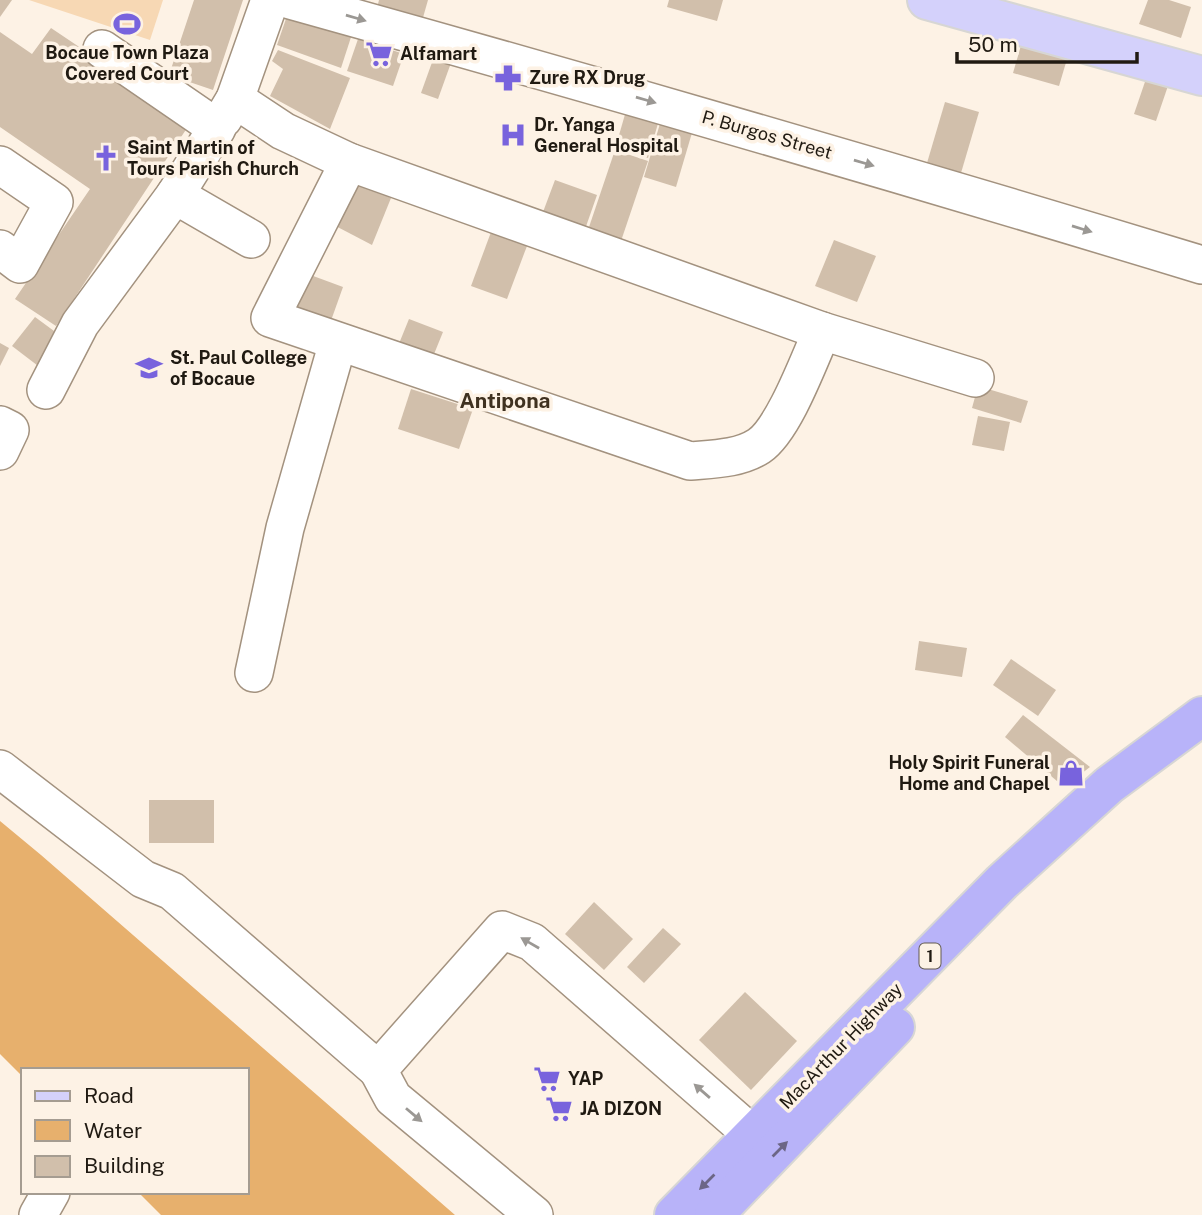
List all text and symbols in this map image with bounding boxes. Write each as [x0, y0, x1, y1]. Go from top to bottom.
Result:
sports icon: Bocaue Town Plaza Covered Court [112, 9, 142, 39]
one-way arrow [346, 14, 367, 24]
scale bar [957, 21, 1137, 65]
text: 50 m [968, 32, 1018, 57]
supermarket icon: Alfamart [364, 39, 394, 69]
place label: Bocaue Town Plaza Covered Court [45, 42, 209, 84]
place label: Alfamart [400, 43, 477, 64]
pharmacy icon: Zure RX Drug [493, 63, 523, 93]
place label: Zure RX Drug [529, 67, 645, 88]
one-way arrow [636, 95, 657, 105]
street label: P. Burgos Street [700, 106, 835, 163]
place label: Dr. Yanga General Hospital [534, 114, 679, 156]
hospital icon: Dr. Yanga General Hospital [498, 120, 528, 150]
place label: Saint Martin of Tours Parish Church [127, 137, 299, 179]
church icon: Saint Martin of Tours Parish Church [91, 143, 121, 173]
one-way arrow [854, 159, 875, 169]
one-way arrow [1072, 224, 1093, 234]
place label: St. Paul College of Bocaue [170, 347, 307, 389]
school or university icon: St. Paul College of Bocaue [134, 353, 164, 383]
district label: Antipona [460, 388, 550, 413]
place label: Holy Spirit Funeral Home and Chapel [888, 752, 1050, 794]
shop icon: Holy Spirit Funeral Home and Chapel [1056, 758, 1086, 788]
one-way arrow [520, 937, 539, 949]
road number: 1 [920, 944, 940, 968]
street label: MacArthur Highway [775, 978, 906, 1113]
supermarket icon: YAP [532, 1064, 562, 1094]
legend [21, 1068, 248, 1194]
place label: YAP [568, 1068, 604, 1089]
text: Road [84, 1083, 134, 1108]
one-way arrow [694, 1084, 711, 1099]
supermarket icon: JA DIZON [544, 1094, 574, 1124]
place label: JA DIZON [580, 1098, 662, 1119]
one-way arrow [405, 1107, 422, 1122]
text: Water [84, 1118, 142, 1143]
one-way arrow [771, 1141, 787, 1158]
text: Building [84, 1153, 165, 1178]
one-way arrow [699, 1173, 716, 1190]

